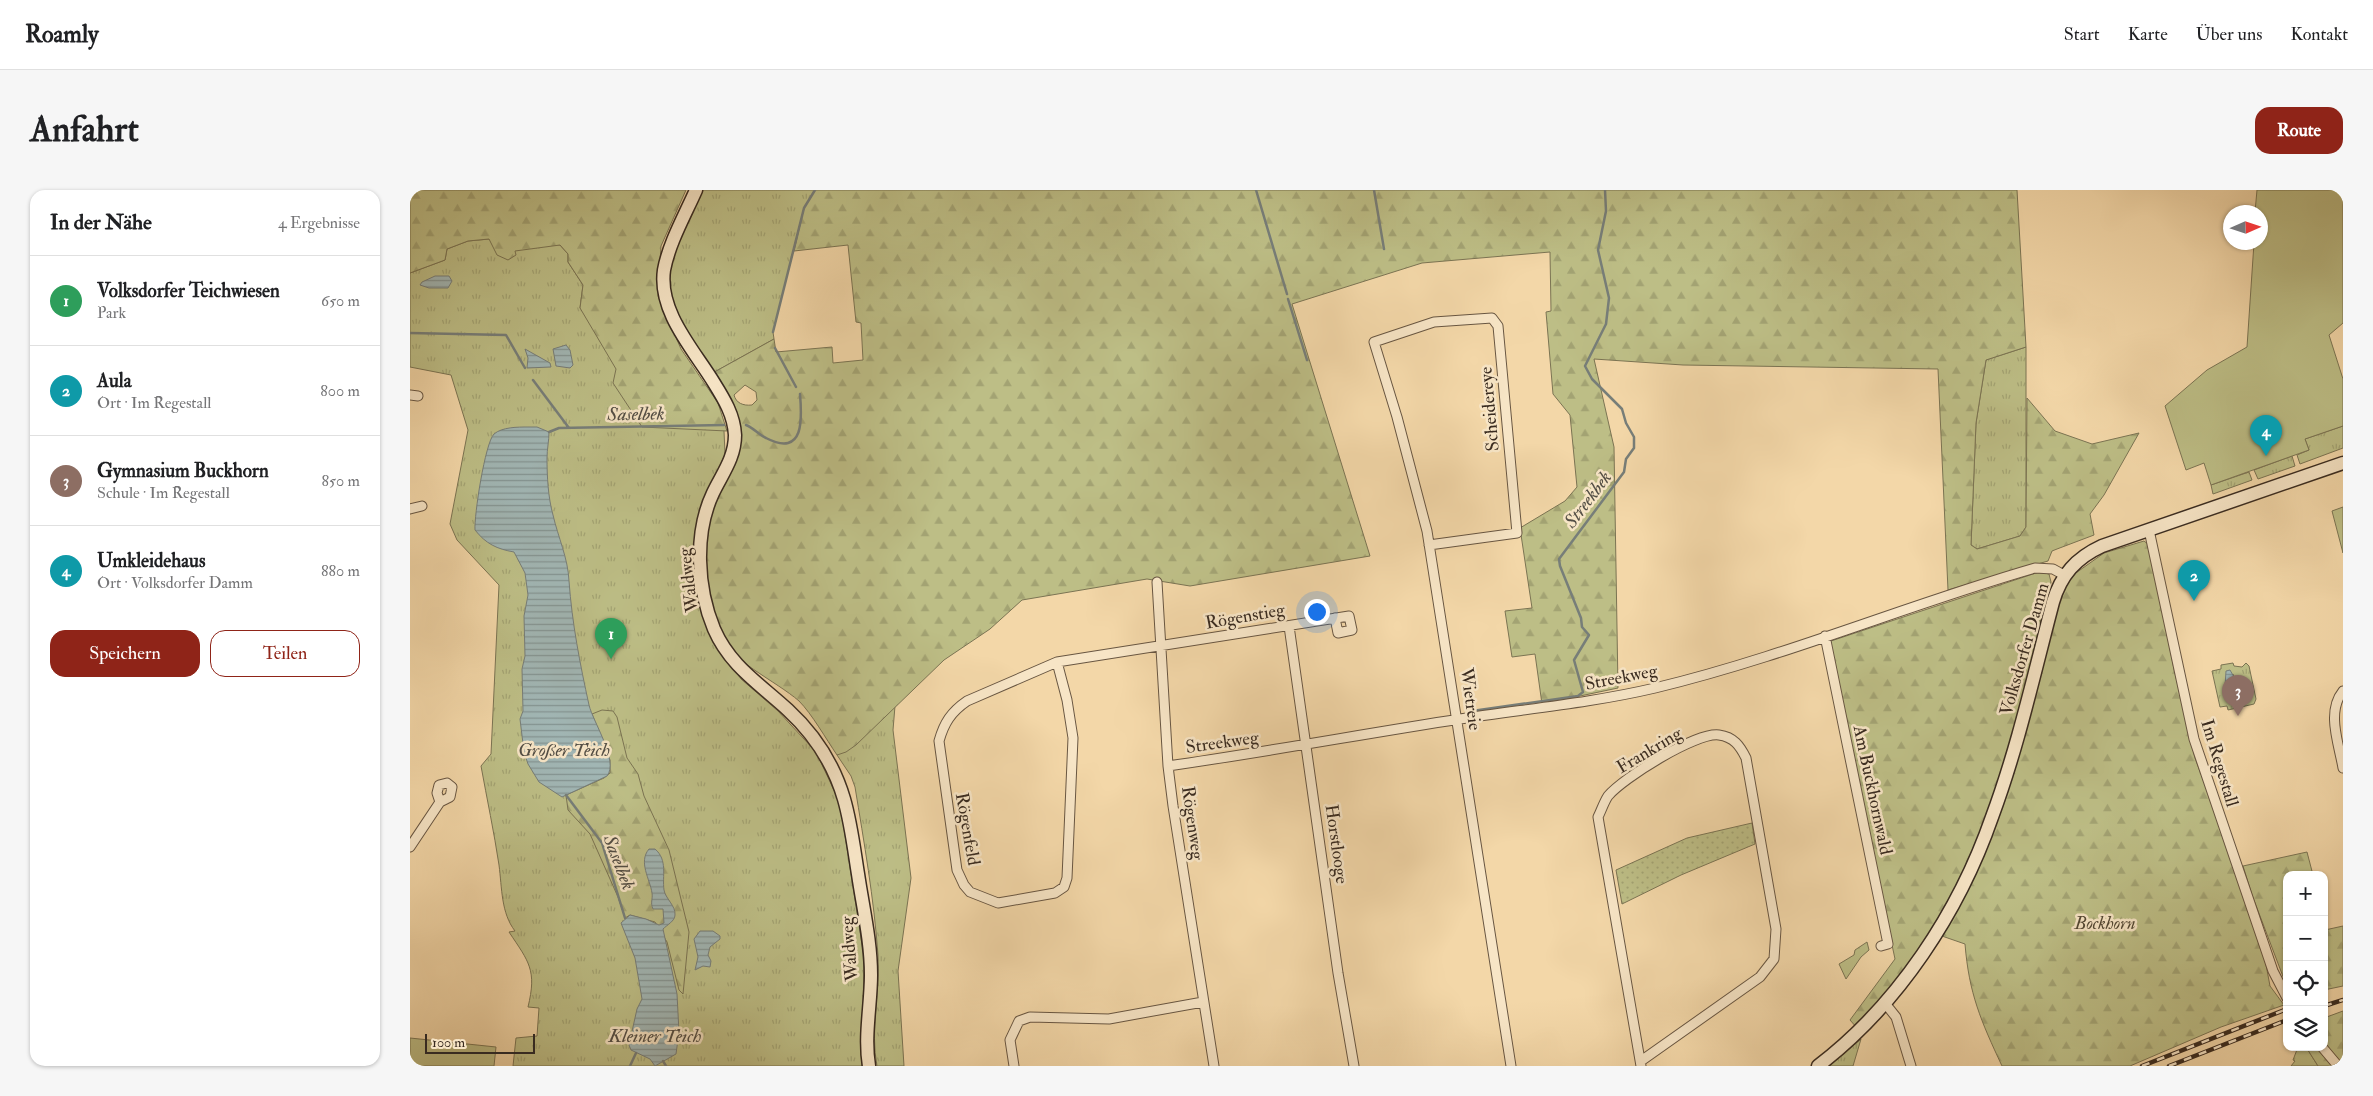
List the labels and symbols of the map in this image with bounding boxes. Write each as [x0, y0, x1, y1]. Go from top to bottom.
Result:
north arrow [2223, 205, 2268, 250]
street label: Scheidereye [1474, 365, 1505, 452]
water label: Saselbek [606, 402, 665, 427]
pin: 4 [2250, 415, 2282, 456]
water label: Streekbek [1558, 466, 1617, 534]
street label: Waldweg [673, 545, 704, 614]
pin: 2 [2178, 560, 2210, 601]
street label: Volksdorfer Damm [1995, 580, 2054, 718]
street label: Rögenstieg [1204, 598, 1288, 635]
your location [1304, 599, 1330, 625]
pin: 1 [595, 618, 627, 659]
street label: Streekweg [1583, 659, 1660, 696]
street label: Wietreie [1455, 665, 1486, 732]
pin: 3 [2222, 675, 2254, 716]
street label: Im Regestall [2195, 717, 2244, 810]
street label: Frankring [1612, 721, 1687, 779]
street label: Am Buckhornwald [1847, 722, 1897, 857]
street label: Streekweg [1184, 726, 1261, 759]
water label: Großer Teich [518, 738, 610, 762]
street label: Rögenweg [1176, 785, 1209, 863]
street label: Rögenfeld [950, 791, 985, 868]
street label: Horstlooge [1320, 803, 1354, 886]
water label: Saselbek [597, 830, 641, 893]
park label: Bockhorn [2073, 912, 2136, 935]
street label: Waldweg [835, 915, 864, 983]
water label: Kleiner Teich [607, 1024, 702, 1048]
scale bar [425, 1031, 535, 1054]

